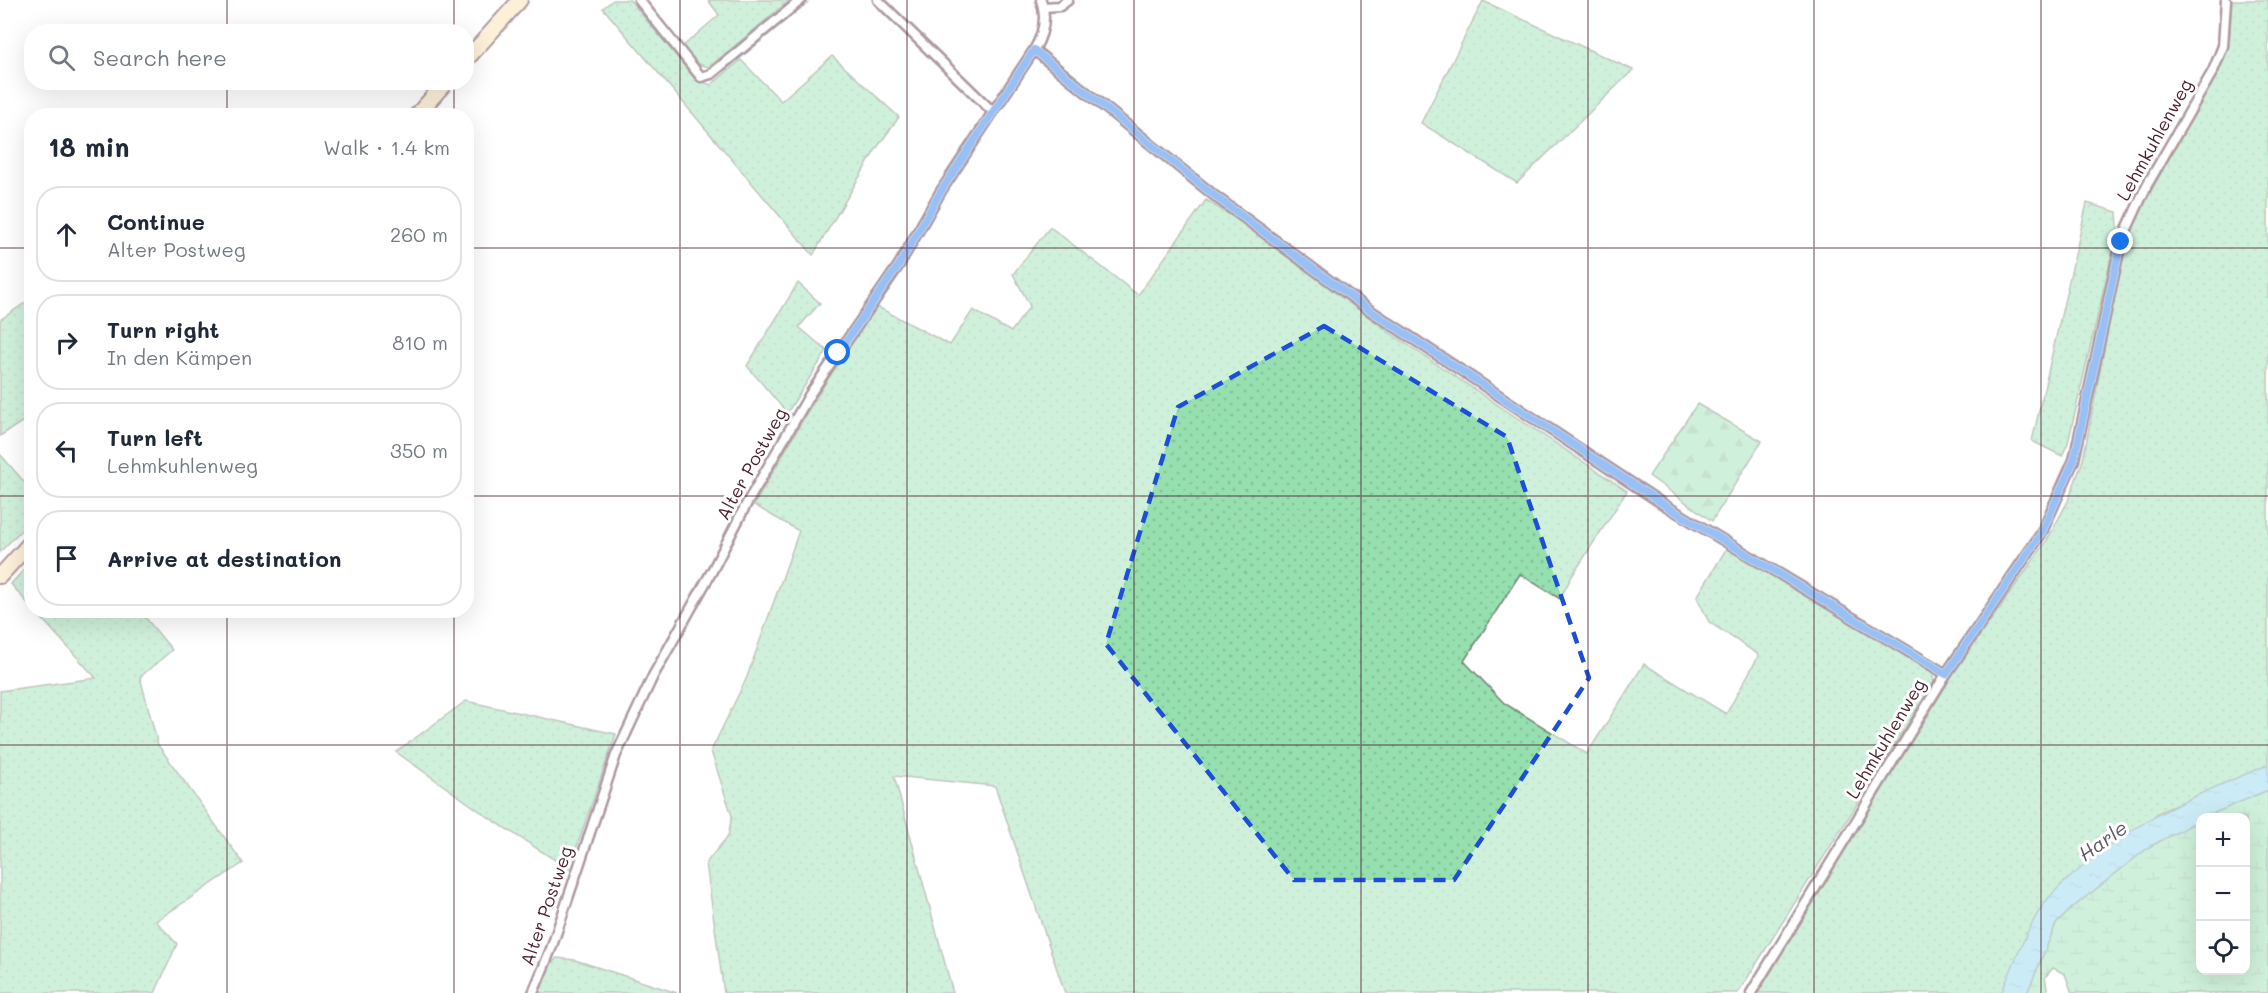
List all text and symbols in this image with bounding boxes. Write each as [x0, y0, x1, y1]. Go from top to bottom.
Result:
search box [24, 24, 474, 90]
icon: search [45, 41, 78, 74]
text: Search here [93, 43, 227, 72]
street label: Lehmkuhlenweg [2111, 74, 2198, 205]
text: 18 min [48, 130, 129, 164]
text: Walk · 1.4 km [323, 134, 450, 160]
text: Continue [107, 207, 205, 236]
icon: ahead [50, 218, 83, 251]
text: 260 m [390, 221, 448, 247]
route end [2107, 228, 2133, 254]
text: Alter Postweg [107, 236, 246, 262]
text: Turn right [107, 315, 219, 344]
icon: right [50, 326, 83, 359]
text: 810 m [392, 329, 448, 355]
route start [824, 339, 850, 365]
text: In den Kämpen [107, 344, 252, 370]
street label: Alter Postweg [710, 403, 792, 524]
text: Turn left [107, 423, 203, 452]
icon: left [50, 434, 83, 467]
text: 350 m [390, 437, 448, 463]
text: Lehmkuhlenweg [107, 452, 258, 478]
icon: arrive [50, 542, 83, 575]
text: Arrive at destination [107, 544, 342, 573]
street label: Lehmkuhlenweg [1840, 674, 1930, 803]
map controls [2196, 813, 2250, 975]
button: + [2196, 813, 2250, 867]
water label: Harle [2073, 814, 2132, 866]
street label: Alter Postweg [514, 843, 578, 969]
button: − [2196, 867, 2250, 921]
button: locate [2196, 921, 2250, 975]

